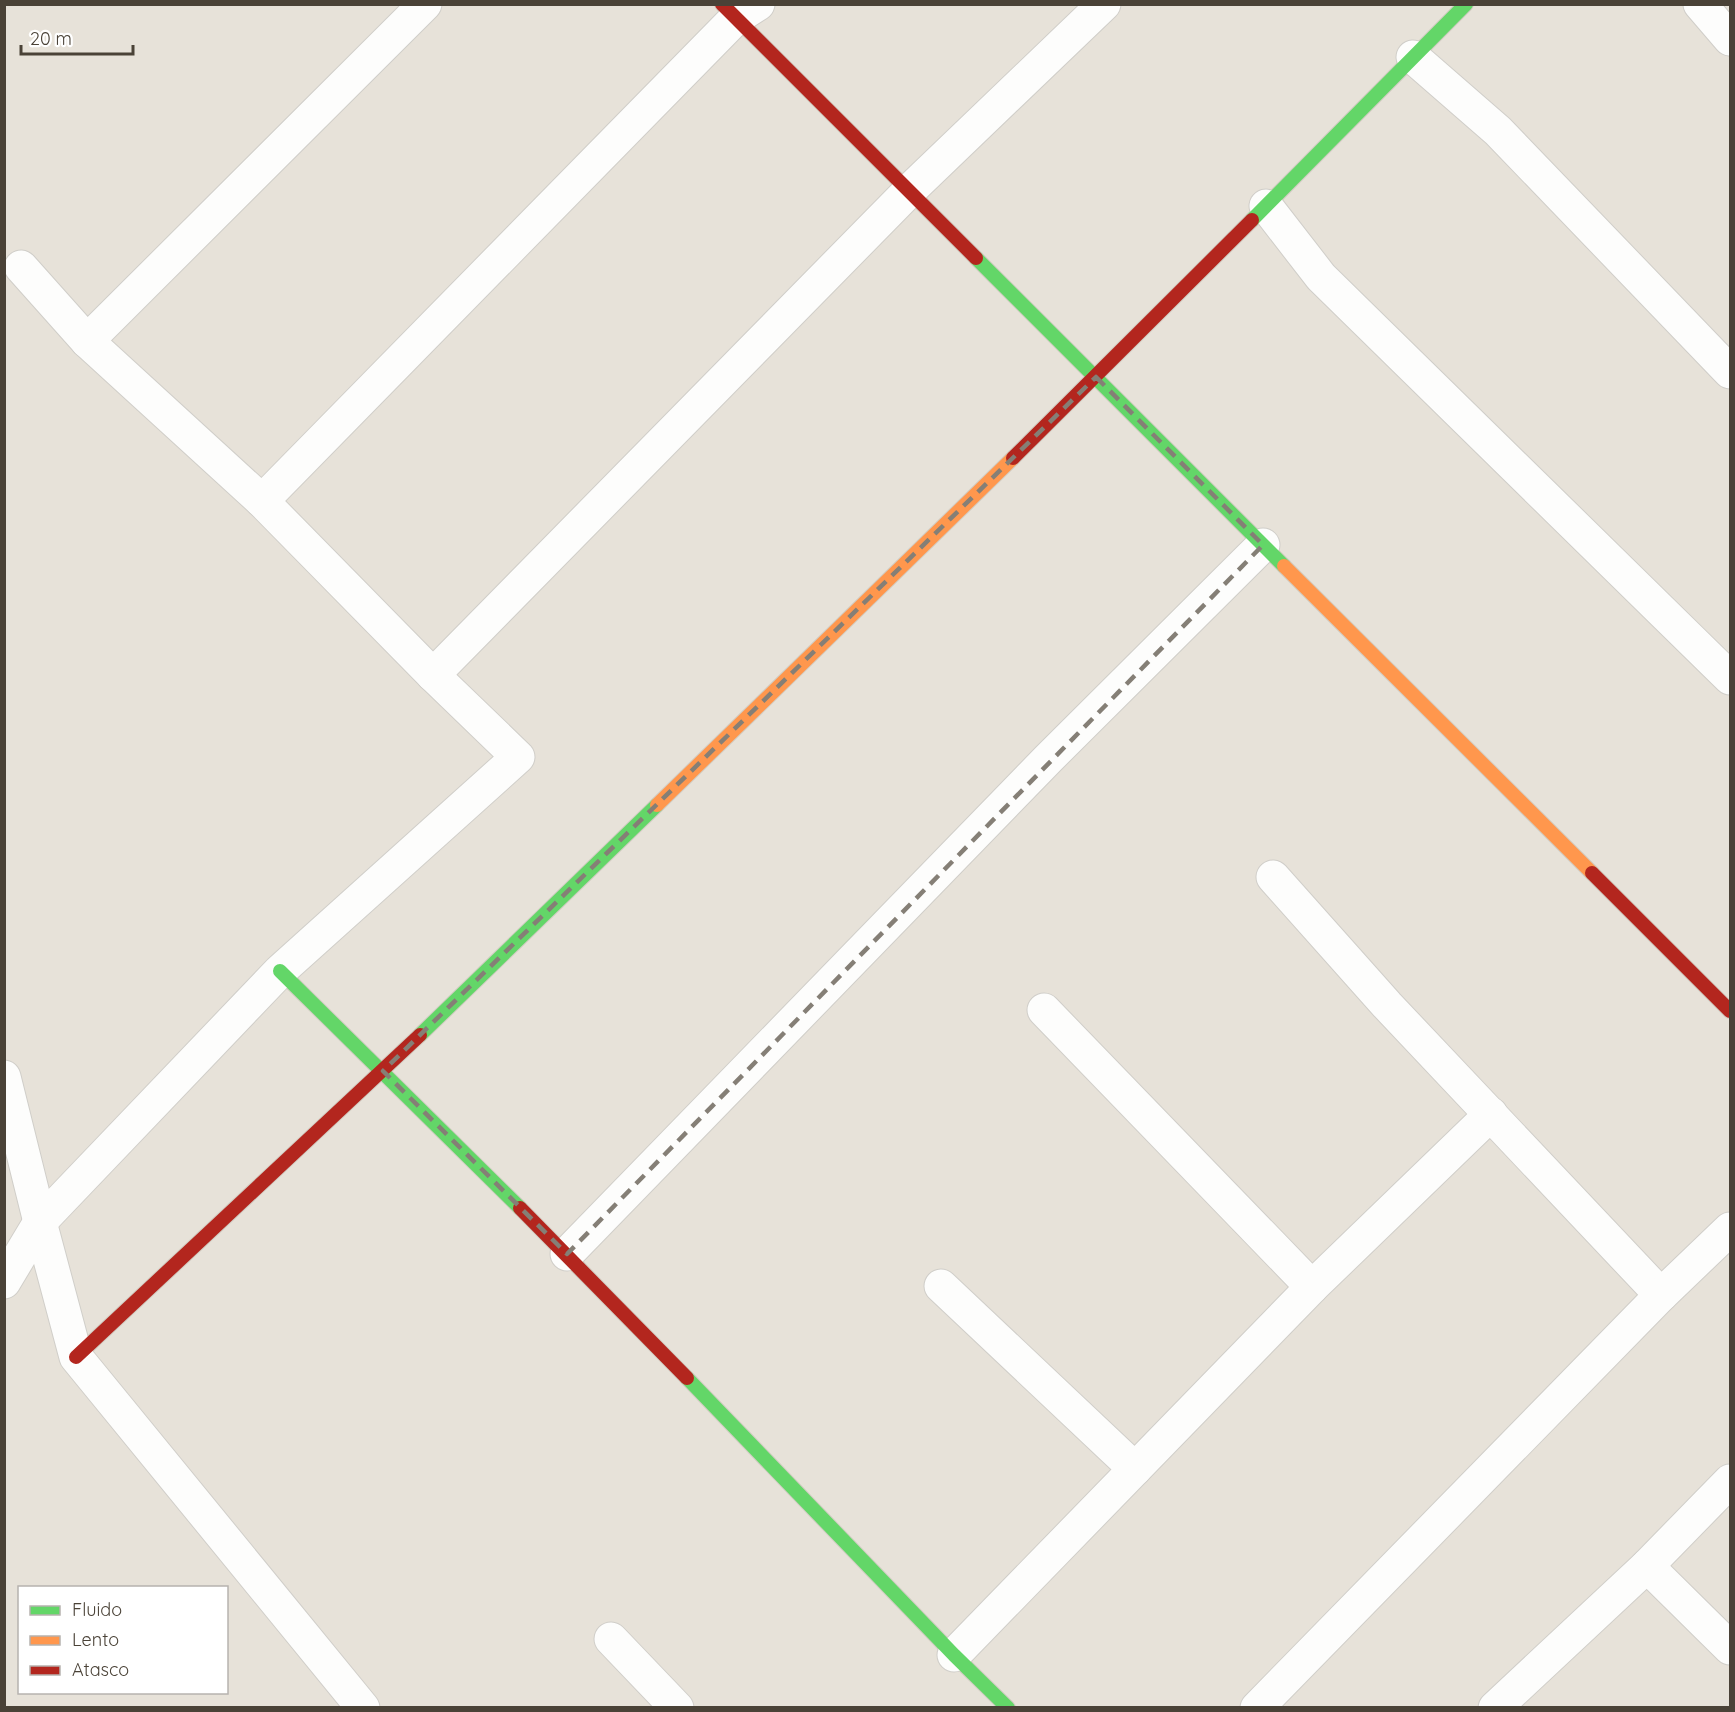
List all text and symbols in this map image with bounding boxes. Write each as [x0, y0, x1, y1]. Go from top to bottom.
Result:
scale bar [21, 18, 134, 56]
text: 20 m [30, 27, 72, 50]
legend [18, 1586, 228, 1694]
text: Fluido [72, 1598, 122, 1621]
text: Lento [72, 1628, 119, 1651]
text: Atasco [72, 1658, 129, 1681]

